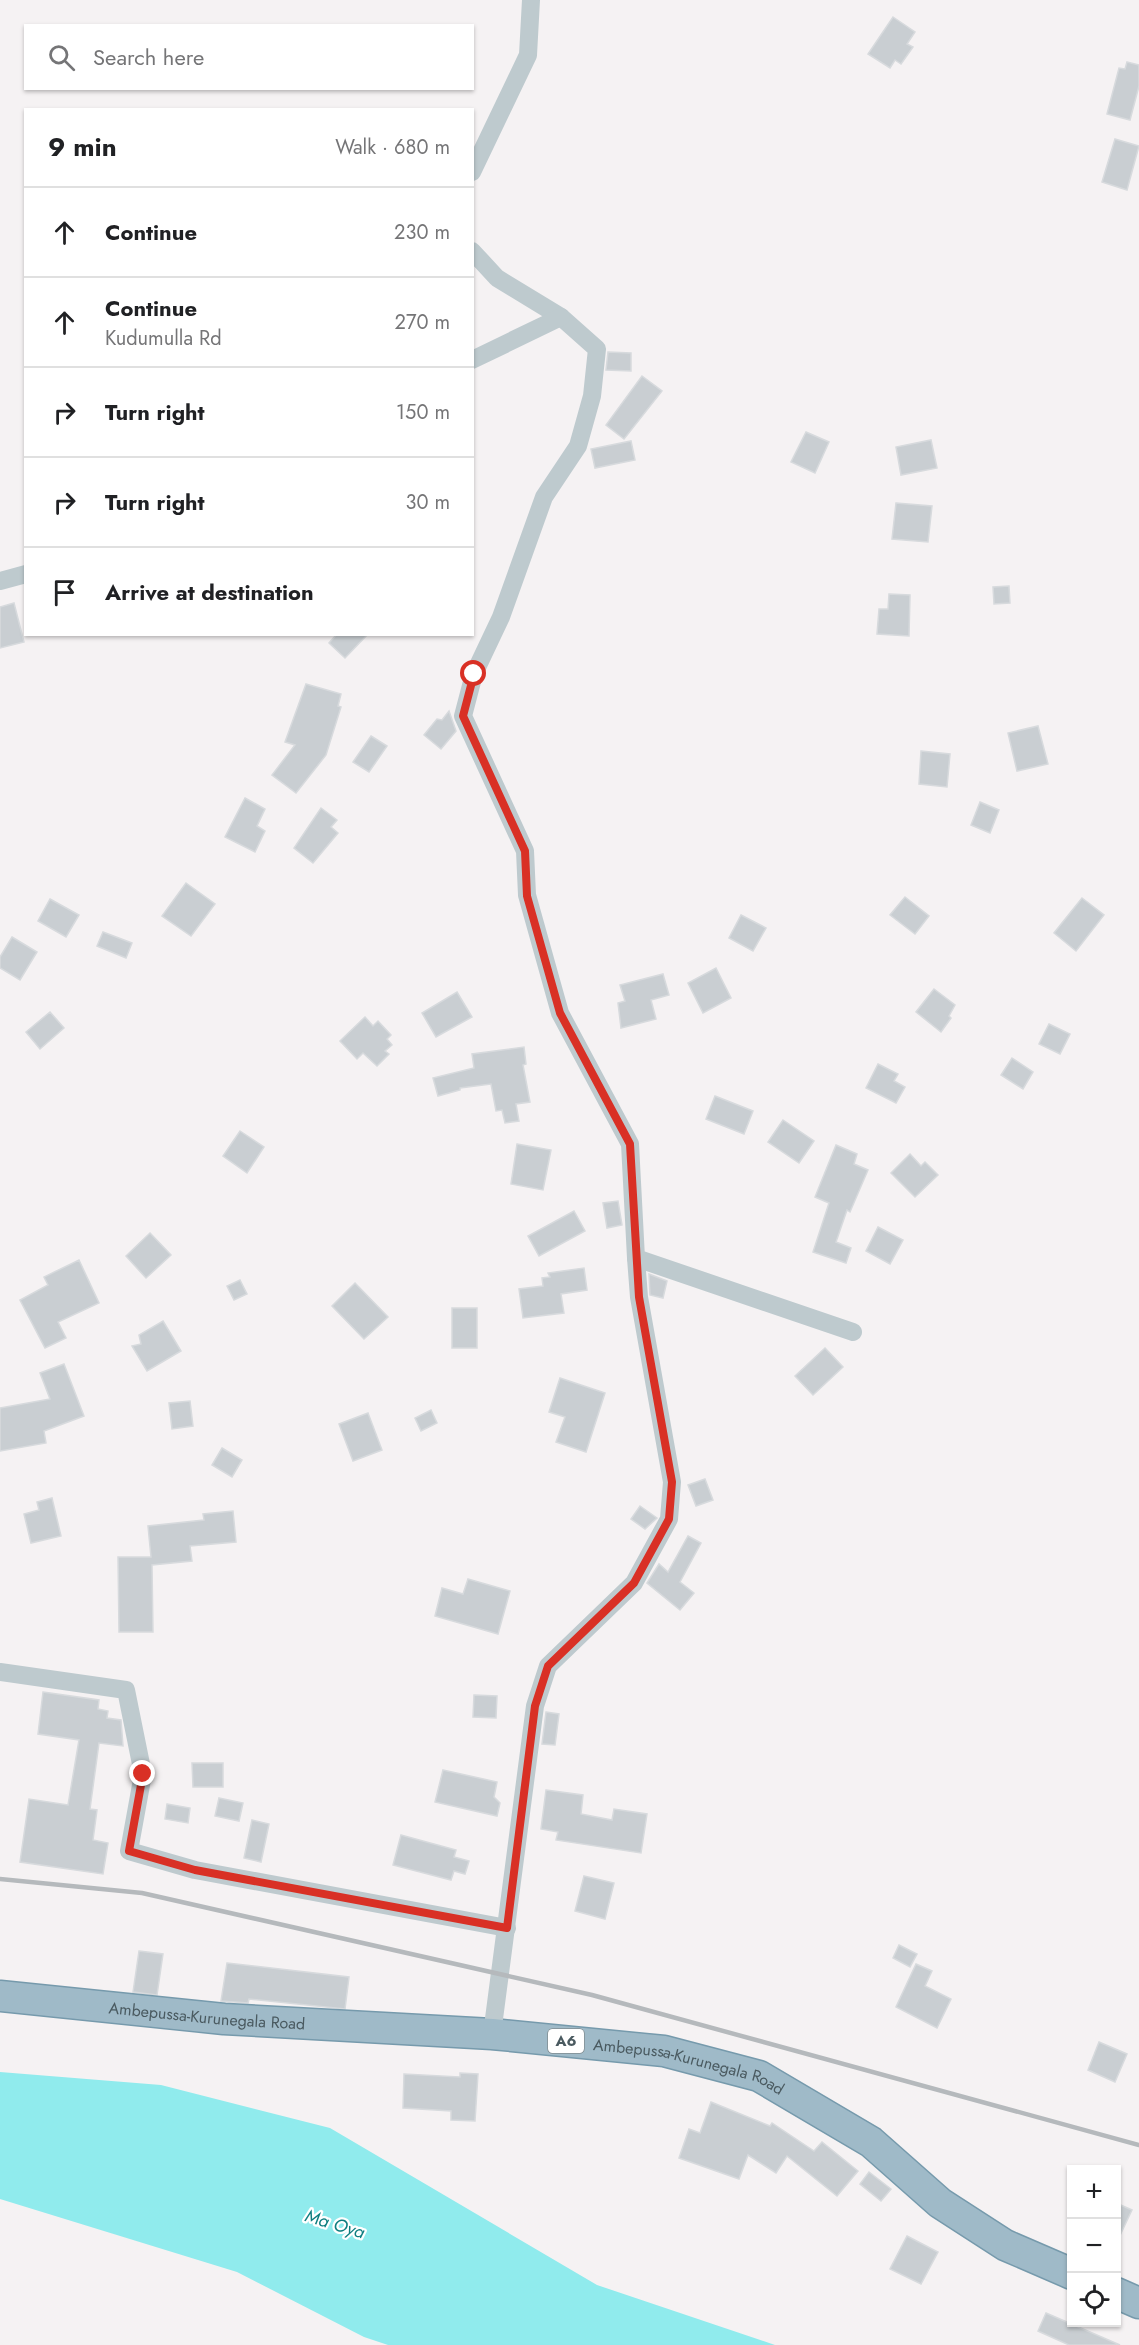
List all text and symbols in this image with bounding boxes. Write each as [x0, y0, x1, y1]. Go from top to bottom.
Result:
search box [24, 24, 474, 90]
icon: search [45, 41, 78, 74]
text: Search here [93, 41, 204, 73]
text: 9 min [48, 128, 117, 166]
text: Walk · 680 m [335, 133, 450, 162]
icon: ahead [48, 216, 81, 249]
text: Continue [105, 216, 197, 248]
text: 230 m [394, 218, 450, 247]
text: Continue [105, 292, 197, 324]
icon: ahead [48, 306, 81, 339]
text: 270 m [395, 308, 450, 337]
text: Kudumulla Rd [105, 324, 222, 353]
icon: right [48, 396, 81, 429]
text: Turn right [105, 396, 205, 428]
text: 150 m [396, 398, 450, 427]
icon: right [48, 486, 81, 519]
text: Turn right [105, 486, 205, 518]
text: 30 m [405, 488, 450, 517]
icon: arrive [48, 576, 81, 609]
text: Arrive at destination [105, 576, 314, 608]
route start [460, 660, 486, 686]
route end [129, 1760, 155, 1786]
street label: Ambepussa-Kurunegala Road [108, 1996, 306, 2036]
road number: A6 [548, 2029, 584, 2053]
street label: Ambepussa-Kurunegala Road [592, 2033, 789, 2100]
map controls [1067, 2165, 1121, 2327]
button: + [1067, 2165, 1121, 2219]
water label: Ma Oya [302, 2203, 368, 2245]
button: − [1067, 2219, 1121, 2273]
button: locate [1067, 2273, 1121, 2327]

